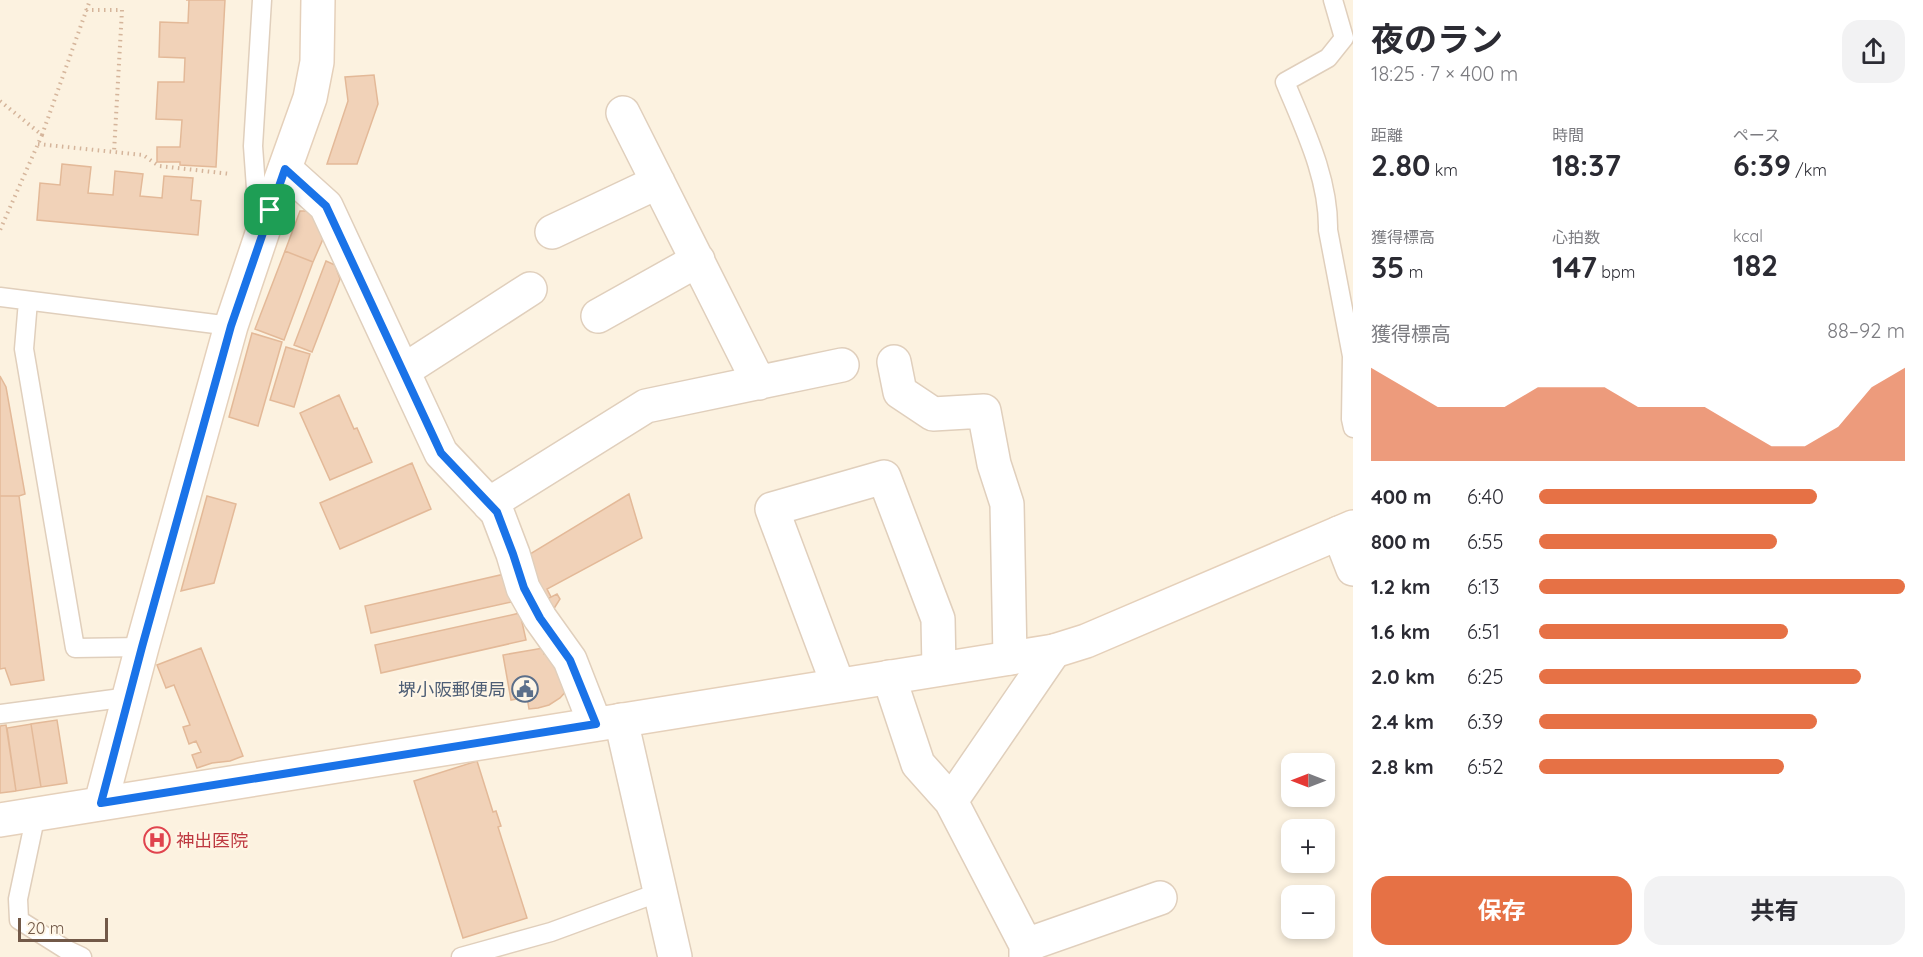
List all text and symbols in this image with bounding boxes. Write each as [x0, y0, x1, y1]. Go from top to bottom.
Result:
text: 夜のラン [1371, 18, 1503, 59]
button: share [1842, 20, 1905, 83]
text: 18:25 · 7 × 400 m [1371, 61, 1518, 86]
text: 距離 [1371, 125, 1403, 145]
text: 時間 [1552, 125, 1584, 145]
text: ペース [1733, 125, 1780, 145]
text: 2.80 [1371, 146, 1430, 184]
text: 18:37 [1552, 146, 1621, 184]
text: 6:39 [1733, 146, 1791, 184]
text: km [1430, 160, 1458, 180]
text: /km [1791, 160, 1827, 180]
pin [244, 184, 295, 235]
icon: arrive [253, 193, 286, 226]
text: kcal [1733, 226, 1763, 246]
text: 獲得標高 [1371, 227, 1435, 247]
text: 心拍数 [1552, 227, 1600, 247]
text: 182 [1733, 246, 1778, 284]
text: 35 [1371, 248, 1404, 286]
text: 147 [1552, 248, 1597, 286]
text: m [1404, 262, 1423, 282]
text: bpm [1597, 262, 1635, 282]
text: 88–92 m [1827, 318, 1905, 343]
text: 獲得標高 [1371, 321, 1451, 346]
text: 400 m [1371, 484, 1431, 509]
text: 6:40 [1467, 484, 1504, 509]
text: 800 m [1371, 529, 1431, 554]
text: 6:55 [1467, 529, 1503, 554]
text: 1.2 km [1371, 574, 1431, 599]
text: 6:13 [1467, 574, 1499, 599]
text: 1.6 km [1371, 619, 1430, 644]
text: 6:51 [1467, 619, 1500, 644]
text: 2.0 km [1371, 664, 1435, 689]
text: 6:25 [1467, 664, 1503, 689]
public building icon: 堺小阪郵便局 [510, 674, 540, 704]
place label: 堺小阪郵便局 [398, 678, 506, 701]
text: 2.4 km [1371, 709, 1434, 734]
text: 6:39 [1467, 709, 1503, 734]
north arrow [1281, 753, 1335, 807]
map controls [1281, 753, 1335, 939]
text: 2.8 km [1371, 754, 1434, 779]
text: 6:52 [1467, 754, 1503, 779]
button: + [1281, 819, 1335, 873]
hospital icon: 神出医院 [142, 825, 172, 855]
place label: 神出医院 [176, 829, 248, 852]
button: 保存 [1371, 876, 1632, 945]
button: 共有 [1644, 876, 1905, 945]
button: − [1281, 885, 1335, 939]
scale bar [18, 915, 108, 942]
text: 20 m [27, 918, 64, 938]

